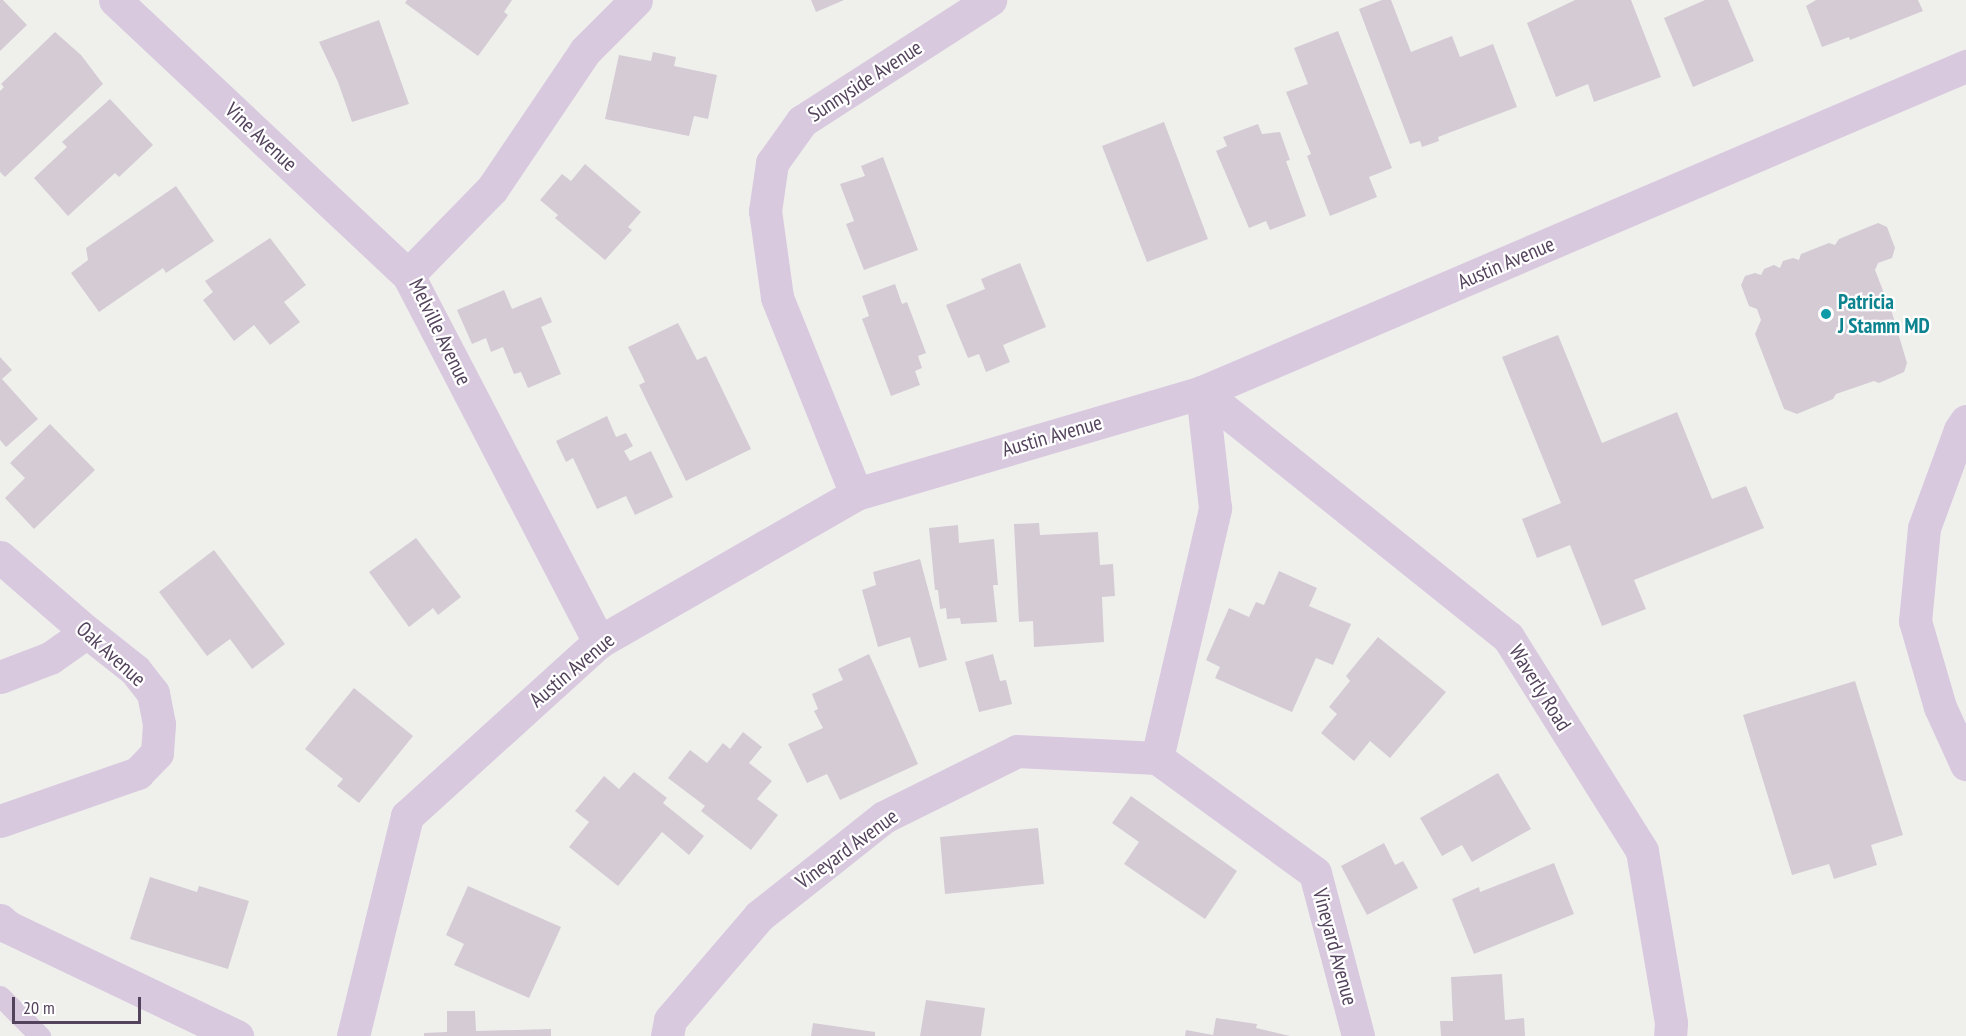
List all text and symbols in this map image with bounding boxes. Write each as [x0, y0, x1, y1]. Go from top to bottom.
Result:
street label: Sunnyside Avenue [803, 35, 927, 127]
street label: Vine Avenue [220, 97, 302, 177]
street label: Austin Avenue [1454, 231, 1558, 295]
street label: Melville Avenue [403, 274, 477, 390]
place label: Patricia J Stamm MD [1838, 289, 1930, 339]
marker: Patricia J Stamm MD [1819, 307, 1833, 321]
street label: Austin Avenue [999, 410, 1105, 462]
street label: Oak Avenue [71, 616, 151, 692]
street label: Austin Avenue [524, 627, 620, 713]
street label: Waverly Road [1503, 640, 1577, 736]
street label: Vineyard Avenue [791, 803, 903, 895]
street label: Vineyard Avenue [1307, 886, 1363, 1008]
scale bar [15, 985, 144, 1023]
text: 20 m [23, 996, 55, 1019]

